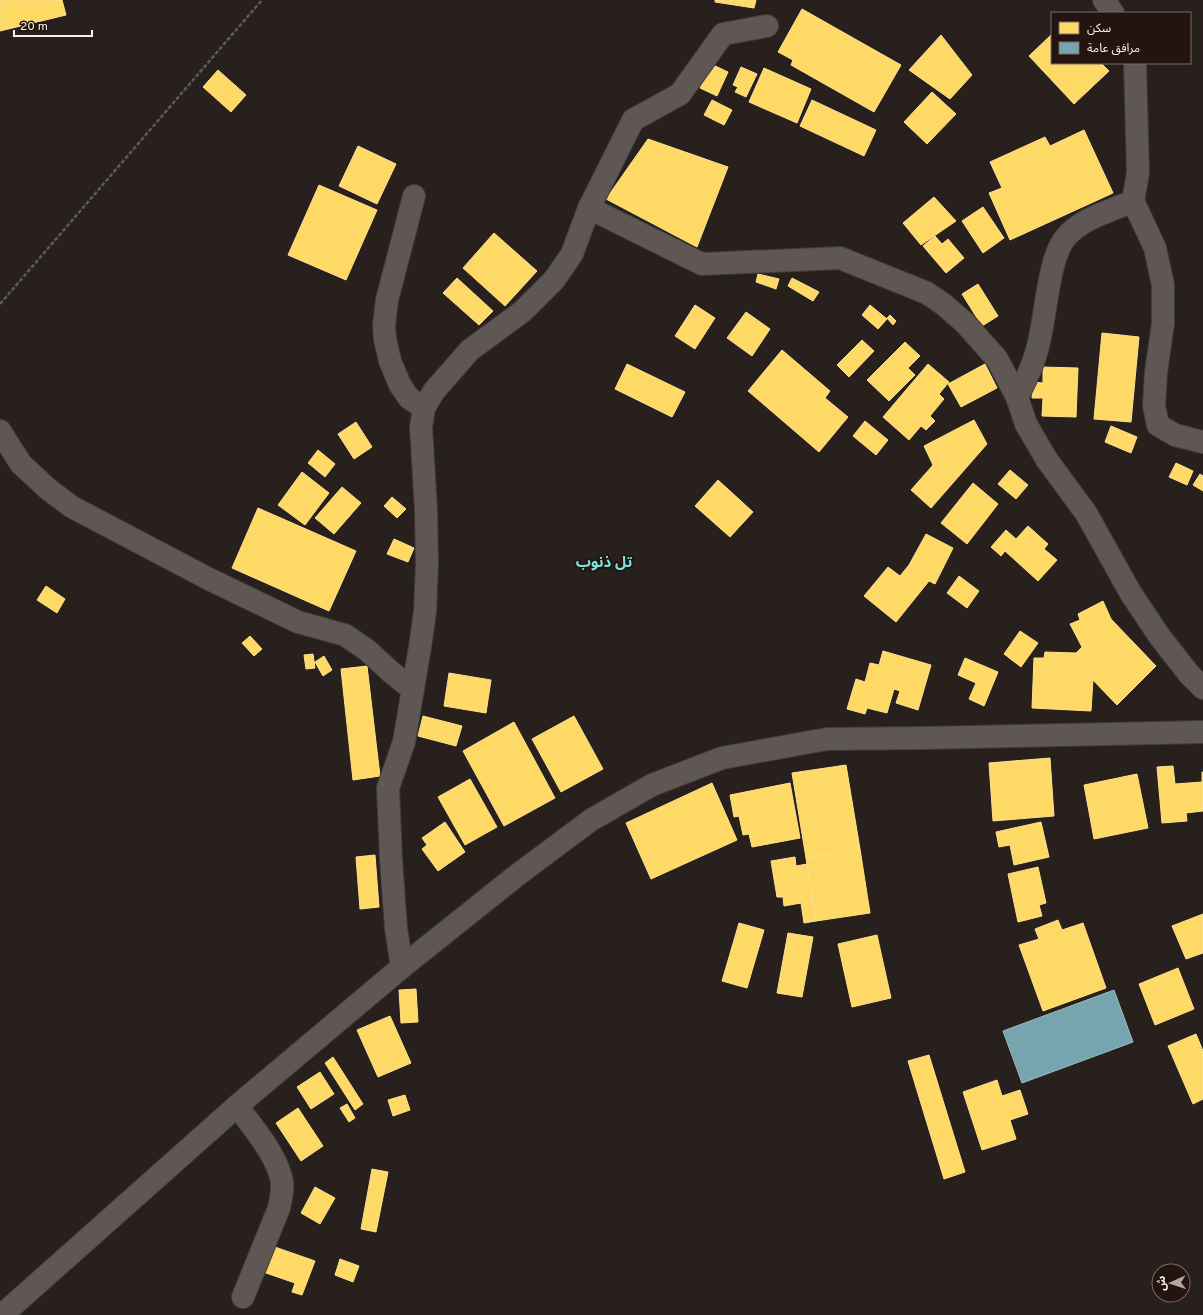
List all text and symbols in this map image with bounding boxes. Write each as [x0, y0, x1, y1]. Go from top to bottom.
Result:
scale bar [14, 12, 92, 38]
legend [1051, 12, 1191, 64]
text: 20 m [20, 19, 48, 35]
text: سكن [1087, 21, 1111, 37]
text: مرافق عامة [1087, 41, 1140, 57]
district label: تل ذنوب [576, 554, 633, 573]
north arrow [1151, 1263, 1191, 1303]
text: ش [1155, 1276, 1169, 1291]

